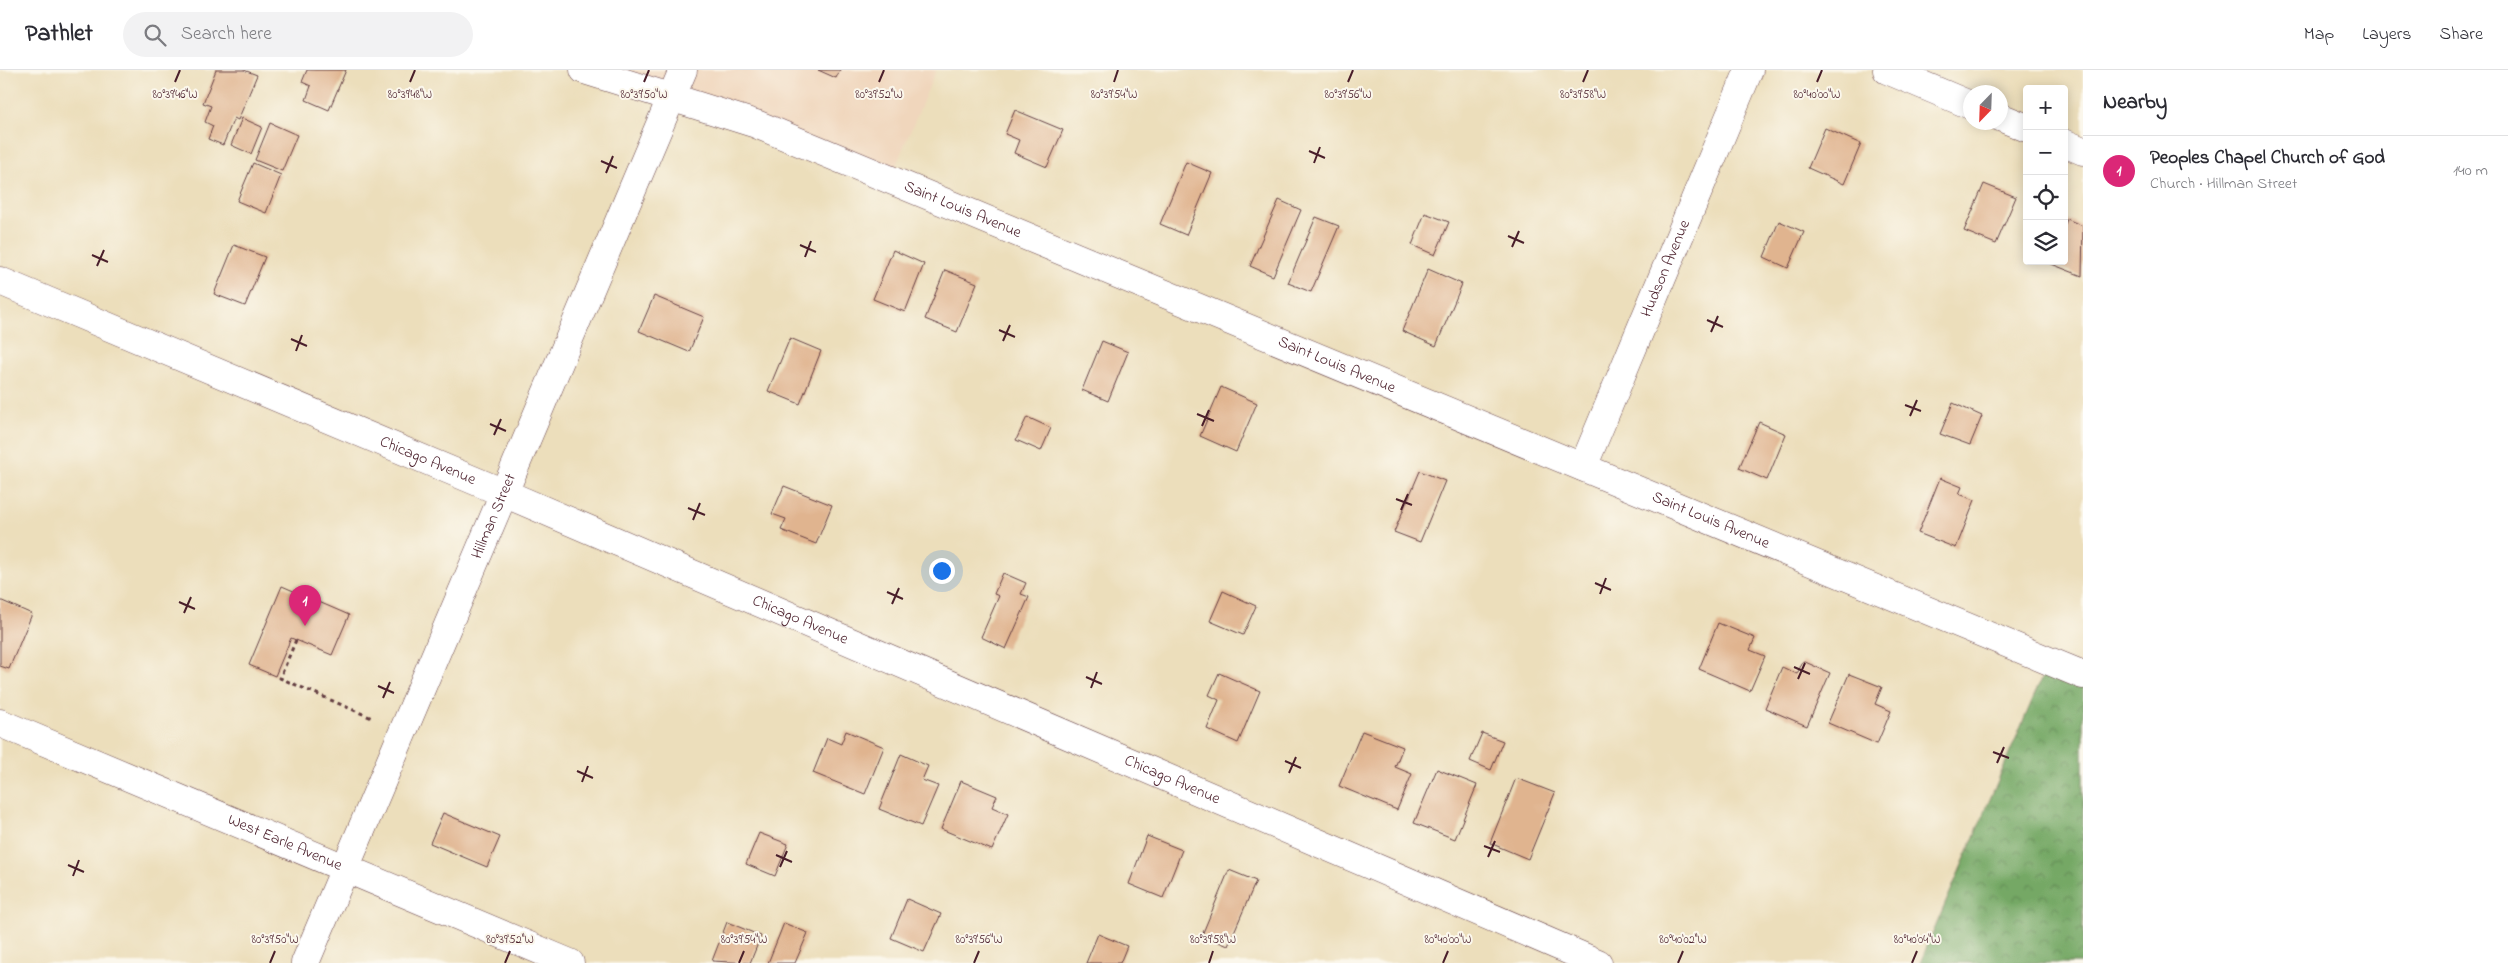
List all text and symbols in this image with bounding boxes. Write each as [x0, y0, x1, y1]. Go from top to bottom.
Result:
search box [123, 12, 473, 57]
text: Pathlet [25, 17, 93, 52]
icon: search [141, 21, 169, 49]
text: Search here [181, 21, 272, 48]
text: Map [2304, 22, 2334, 48]
text: Layers [2362, 22, 2412, 48]
text: Share [2440, 22, 2483, 48]
north arrow [1963, 85, 2008, 130]
map controls [2023, 85, 2068, 265]
button: + [2023, 85, 2068, 130]
text: 80°39'46"W [152, 86, 198, 104]
text: 80°39'48"W [388, 86, 432, 104]
text: 80°39'50"W [621, 86, 667, 104]
text: 80°39'52"W [855, 86, 903, 104]
text: 80°39'54"W [1091, 86, 1137, 104]
text: 80°39'56"W [1325, 86, 1371, 104]
text: 80°39'58"W [1560, 86, 1606, 104]
text: 80°40'00"W [1794, 86, 1840, 104]
text: Nearby [2103, 88, 2167, 118]
button: − [2023, 130, 2068, 175]
text: Peoples Chapel Church of God [2150, 145, 2385, 172]
text: 1 [2116, 159, 2122, 183]
text: 140 m [2453, 159, 2488, 183]
text: Church · Hillman Street [2150, 172, 2297, 196]
street label: Saint Louis Avenue [900, 175, 1026, 245]
button: locate [2023, 175, 2068, 220]
street label: Hudson Avenue [1635, 215, 1697, 321]
button: layers [2023, 220, 2068, 265]
street label: Saint Louis Avenue [1274, 330, 1400, 401]
street label: Chicago Avenue [376, 430, 480, 492]
street label: Hillman Street [465, 469, 523, 563]
street label: Saint Louis Avenue [1648, 485, 1774, 556]
your location [929, 558, 955, 584]
pin: 1 [289, 585, 321, 626]
street label: Chicago Avenue [748, 589, 853, 652]
street label: Chicago Avenue [1120, 749, 1225, 812]
street label: West Earle Avenue [224, 808, 347, 878]
text: 80°39'50"W [252, 931, 298, 949]
text: 80°39'52"W [486, 931, 534, 949]
text: 80°39'54"W [721, 931, 767, 949]
text: 80°39'56"W [956, 931, 1002, 949]
text: 80°39'58"W [1190, 931, 1236, 949]
text: 80°40'00"W [1425, 931, 1471, 949]
text: 80°40'02"W [1659, 931, 1707, 949]
text: 80°40'04"W [1894, 931, 1940, 949]

